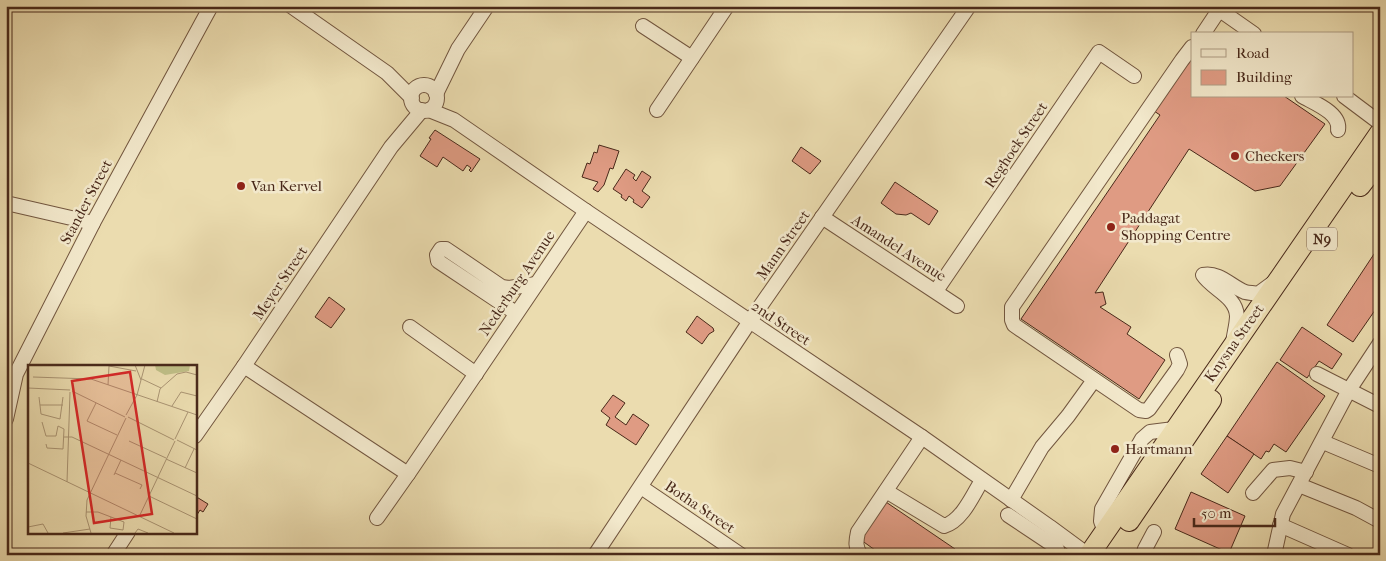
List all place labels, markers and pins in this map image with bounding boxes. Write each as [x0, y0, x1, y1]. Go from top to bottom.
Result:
place label: Checkers [1245, 147, 1305, 165]
marker: Checkers [1229, 150, 1241, 162]
place label: Van Kervel [250, 177, 322, 195]
marker: Van Kervel [235, 180, 247, 192]
place label: Paddagat Shopping Centre [1121, 209, 1231, 244]
marker: Paddagat Shopping Centre [1105, 221, 1117, 233]
place label: Hartmann [1125, 440, 1193, 458]
marker: Hartmann [1109, 443, 1121, 455]

